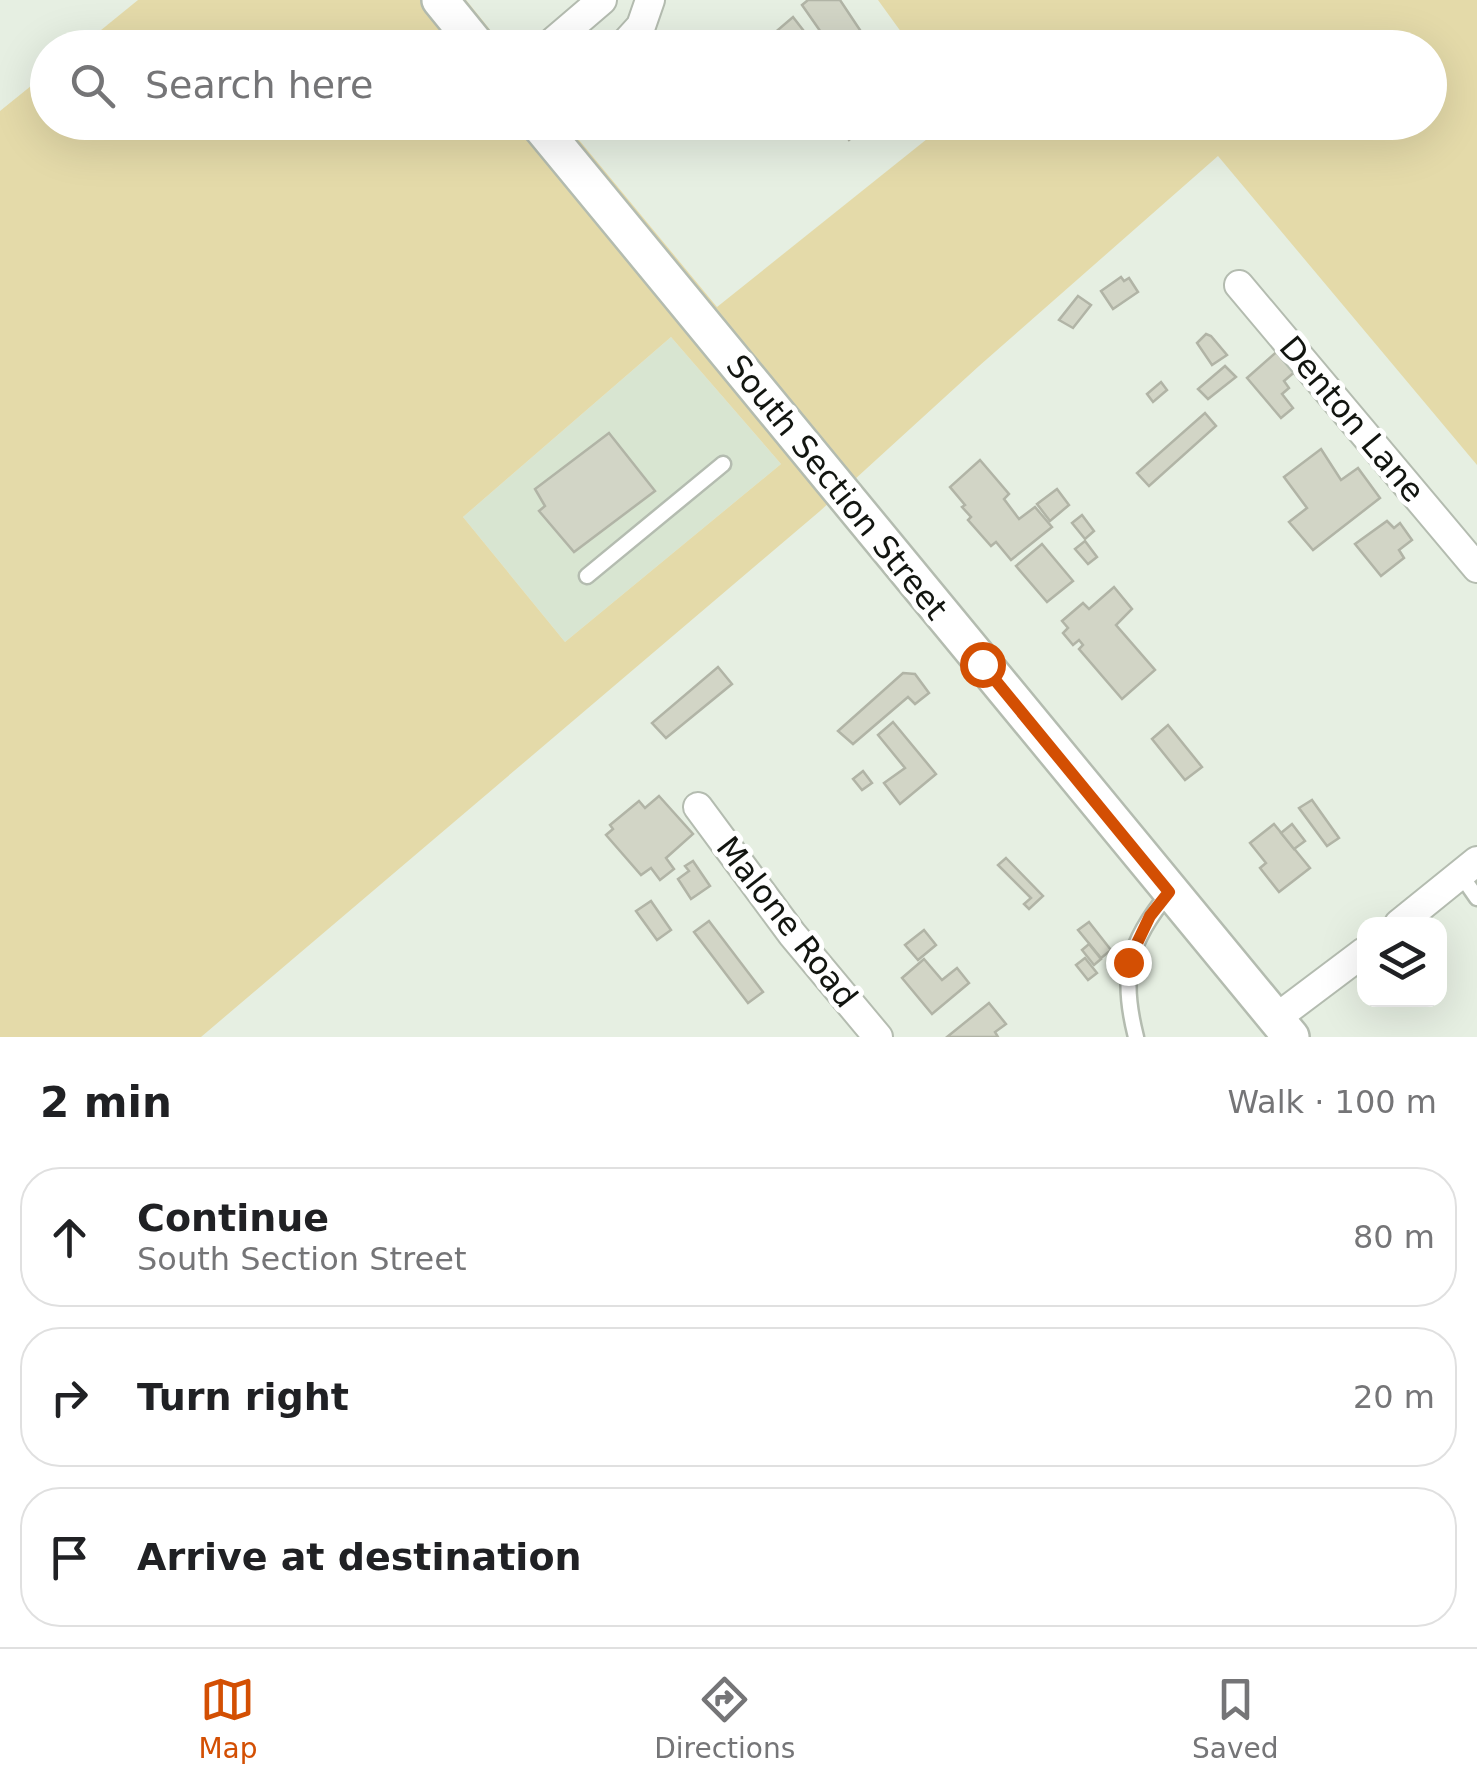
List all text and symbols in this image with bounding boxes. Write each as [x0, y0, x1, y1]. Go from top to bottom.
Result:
search box [30, 30, 1447, 140]
icon: search [65, 58, 120, 113]
text: Search here [145, 63, 373, 107]
street label: Denton Lane [1272, 328, 1432, 510]
street label: South Section Street [719, 347, 955, 627]
route start [960, 642, 1006, 688]
street label: Malone Road [709, 829, 865, 1015]
map controls [1357, 917, 1447, 1007]
button: layers [1357, 917, 1447, 1007]
route end [1106, 940, 1152, 986]
text: 2 min [40, 1078, 172, 1127]
text: Walk · 100 m [1227, 1083, 1437, 1121]
text: Continue [137, 1196, 329, 1240]
icon: ahead [42, 1210, 97, 1265]
text: 80 m [1353, 1218, 1435, 1256]
text: South Section Street [137, 1240, 466, 1278]
icon: right [42, 1370, 97, 1425]
text: Turn right [137, 1375, 349, 1419]
text: 20 m [1353, 1378, 1435, 1416]
icon: arrive [42, 1530, 97, 1585]
text: Arrive at destination [137, 1535, 582, 1579]
tab: Map [198, 1672, 257, 1765]
tab: Directions [654, 1672, 795, 1765]
tab: Saved [1192, 1672, 1279, 1765]

